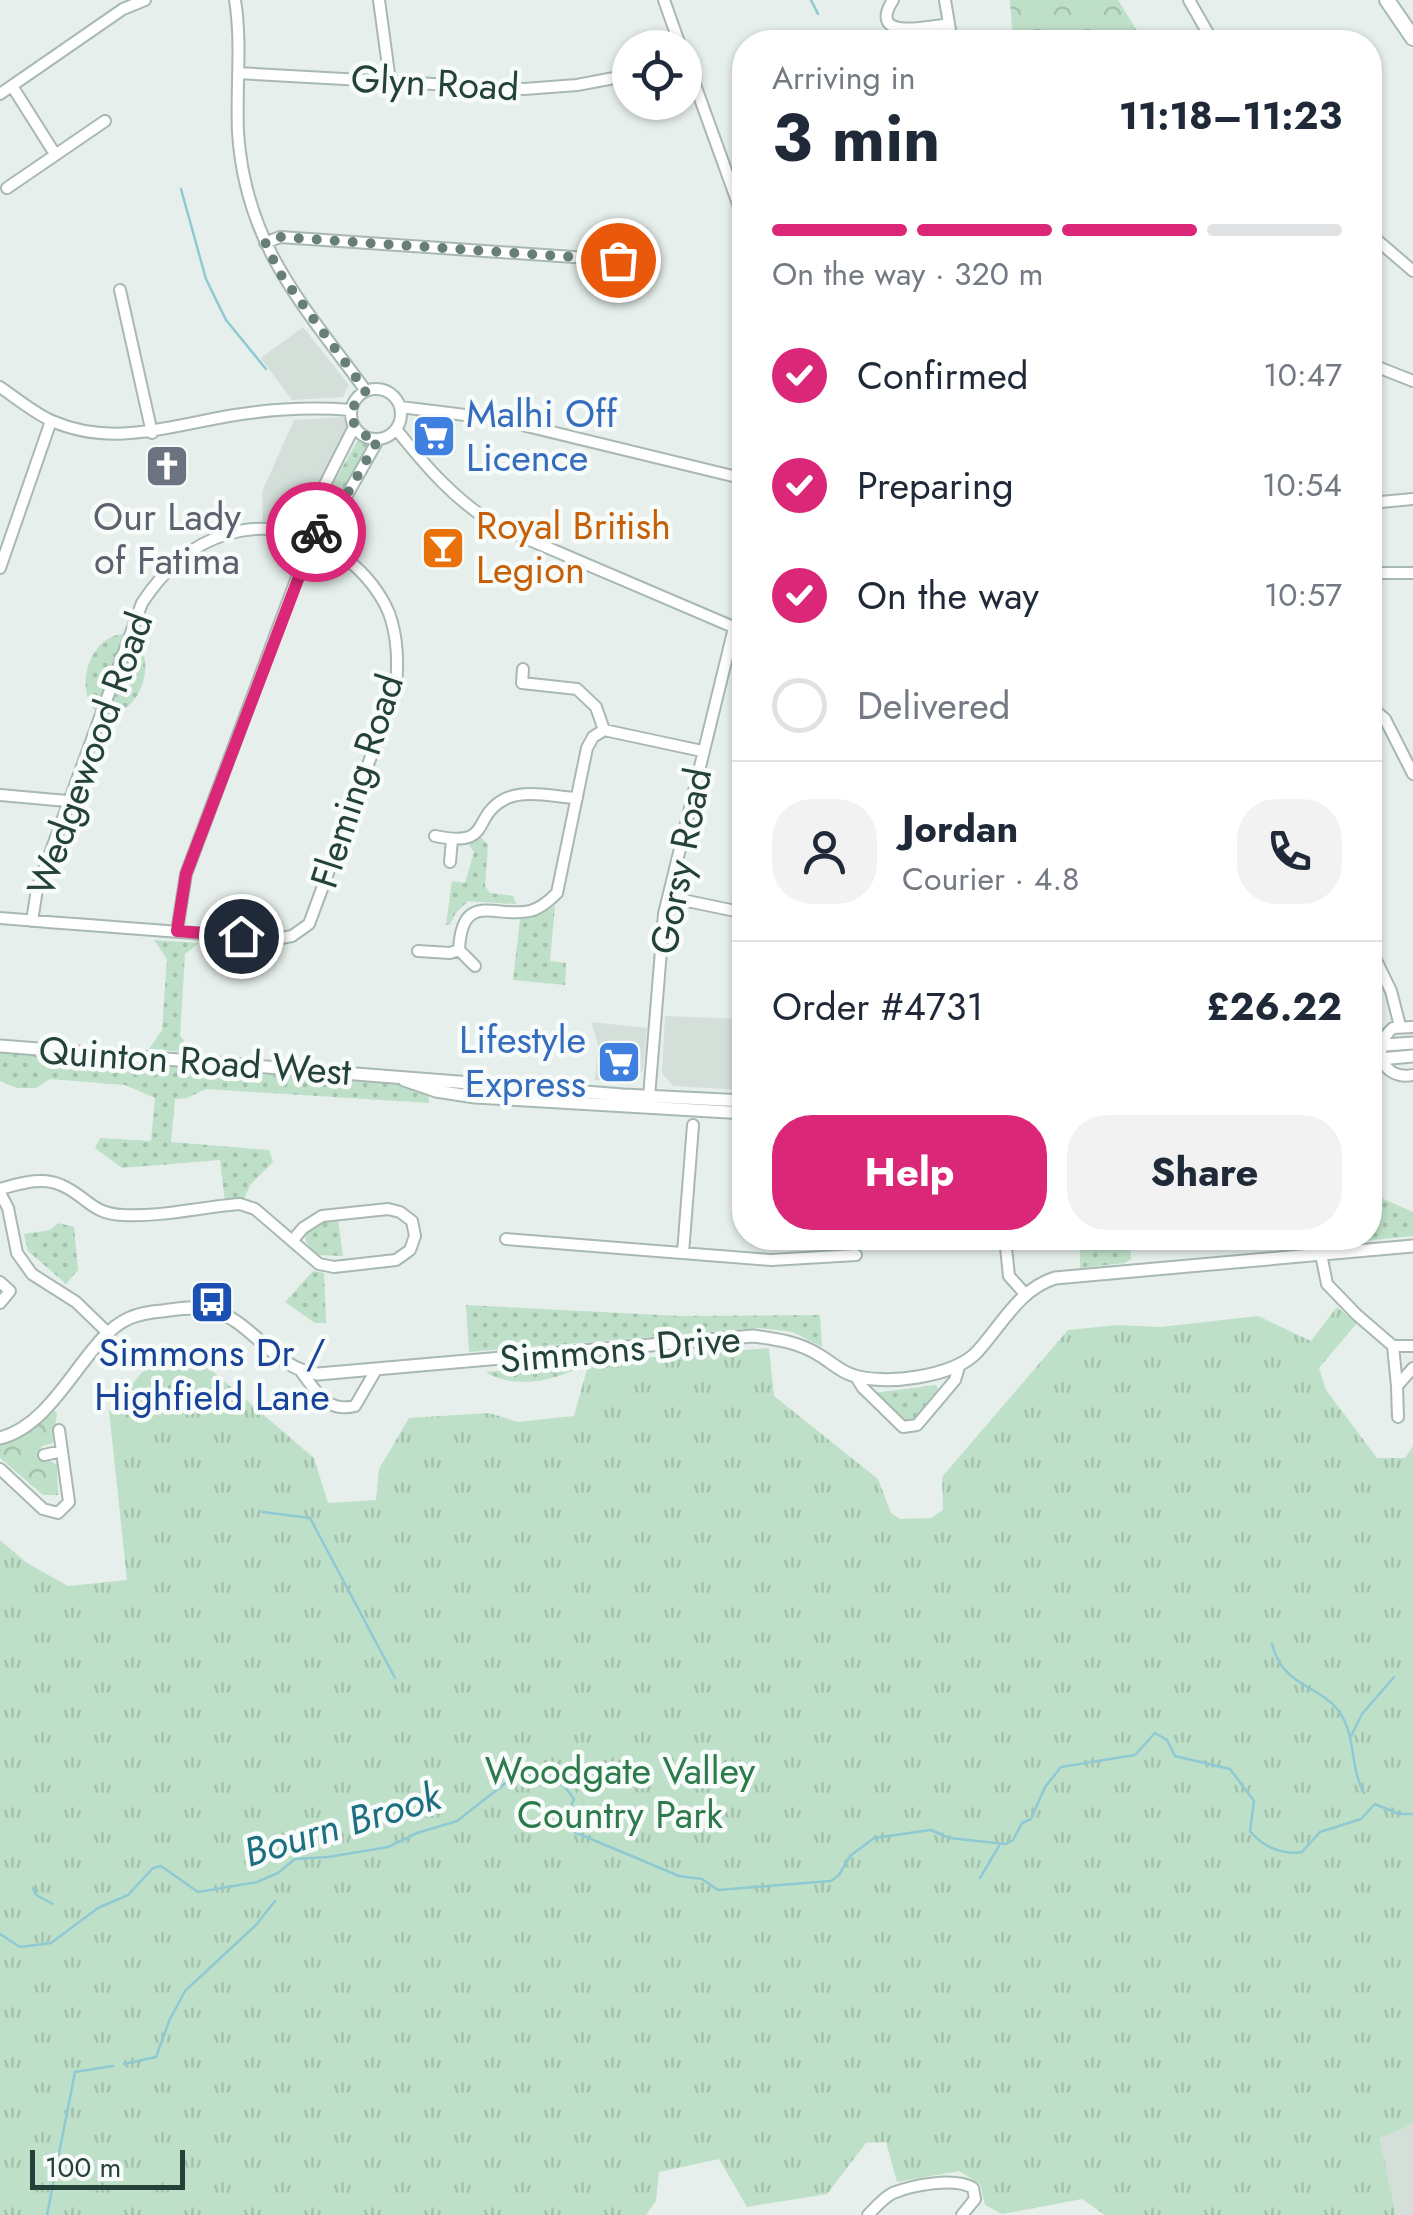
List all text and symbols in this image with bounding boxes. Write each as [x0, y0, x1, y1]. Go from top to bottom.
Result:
map controls [612, 30, 702, 120]
button: locate [612, 30, 702, 120]
street label: Glyn Road [350, 51, 520, 114]
text: Arriving in [772, 55, 916, 101]
text: 11:18–11:23 [1119, 88, 1342, 143]
text: 3 min [772, 91, 940, 185]
pin [576, 218, 661, 303]
icon: bag [591, 233, 646, 288]
text: On the way · 320 m [772, 251, 1044, 297]
icon: check [772, 348, 827, 403]
text: Confirmed [857, 348, 1028, 403]
text: 10:47 [1263, 352, 1342, 398]
place label: Malhi Off Licence [466, 386, 618, 485]
supermarket icon: Malhi Off Licence [411, 413, 457, 459]
church icon: Our Lady of Fatima [144, 443, 190, 489]
icon: check [772, 458, 827, 513]
text: Preparing [857, 458, 1014, 513]
text: 10:54 [1262, 462, 1342, 508]
courier [266, 482, 366, 582]
place label: Our Lady of Fatima [93, 489, 241, 588]
place label: Royal British Legion [476, 498, 671, 597]
icon: bike [289, 505, 344, 560]
bar icon: Royal British Legion [420, 525, 466, 571]
icon: check [772, 568, 827, 623]
text: On the way [857, 568, 1039, 623]
text: 10:57 [1264, 572, 1342, 618]
street label: Wedgewood Road [13, 604, 166, 903]
street label: Fleming Road [296, 667, 417, 895]
text: Delivered [857, 678, 1010, 733]
street label: Gorsy Road [636, 763, 725, 959]
button: person [772, 799, 877, 904]
button: phone [1237, 799, 1342, 904]
text: Jordan [902, 801, 1018, 856]
text: Courier · 4.8 [902, 856, 1079, 902]
pin [199, 894, 284, 979]
icon: home [214, 909, 269, 964]
text: Order #4731 [772, 979, 984, 1034]
text: £26.22 [1206, 979, 1342, 1034]
place label: Lifestyle Express [459, 1012, 586, 1111]
street label: Quinton Road West [37, 1022, 353, 1099]
supermarket icon: Lifestyle Express [596, 1039, 642, 1085]
button: Help [772, 1115, 1047, 1230]
button: Share [1067, 1115, 1342, 1230]
bus stop icon: Simmons Dr / Highfield Lane [189, 1279, 235, 1325]
street label: Simmons Drive [497, 1311, 743, 1386]
place label: Simmons Dr / Highfield Lane [94, 1325, 330, 1424]
park label: Woodgate Valley Country Park [485, 1743, 756, 1842]
water label: Bourn Brook [237, 1766, 449, 1881]
scale bar [30, 2145, 185, 2190]
text: 100 m [45, 2147, 121, 2188]

